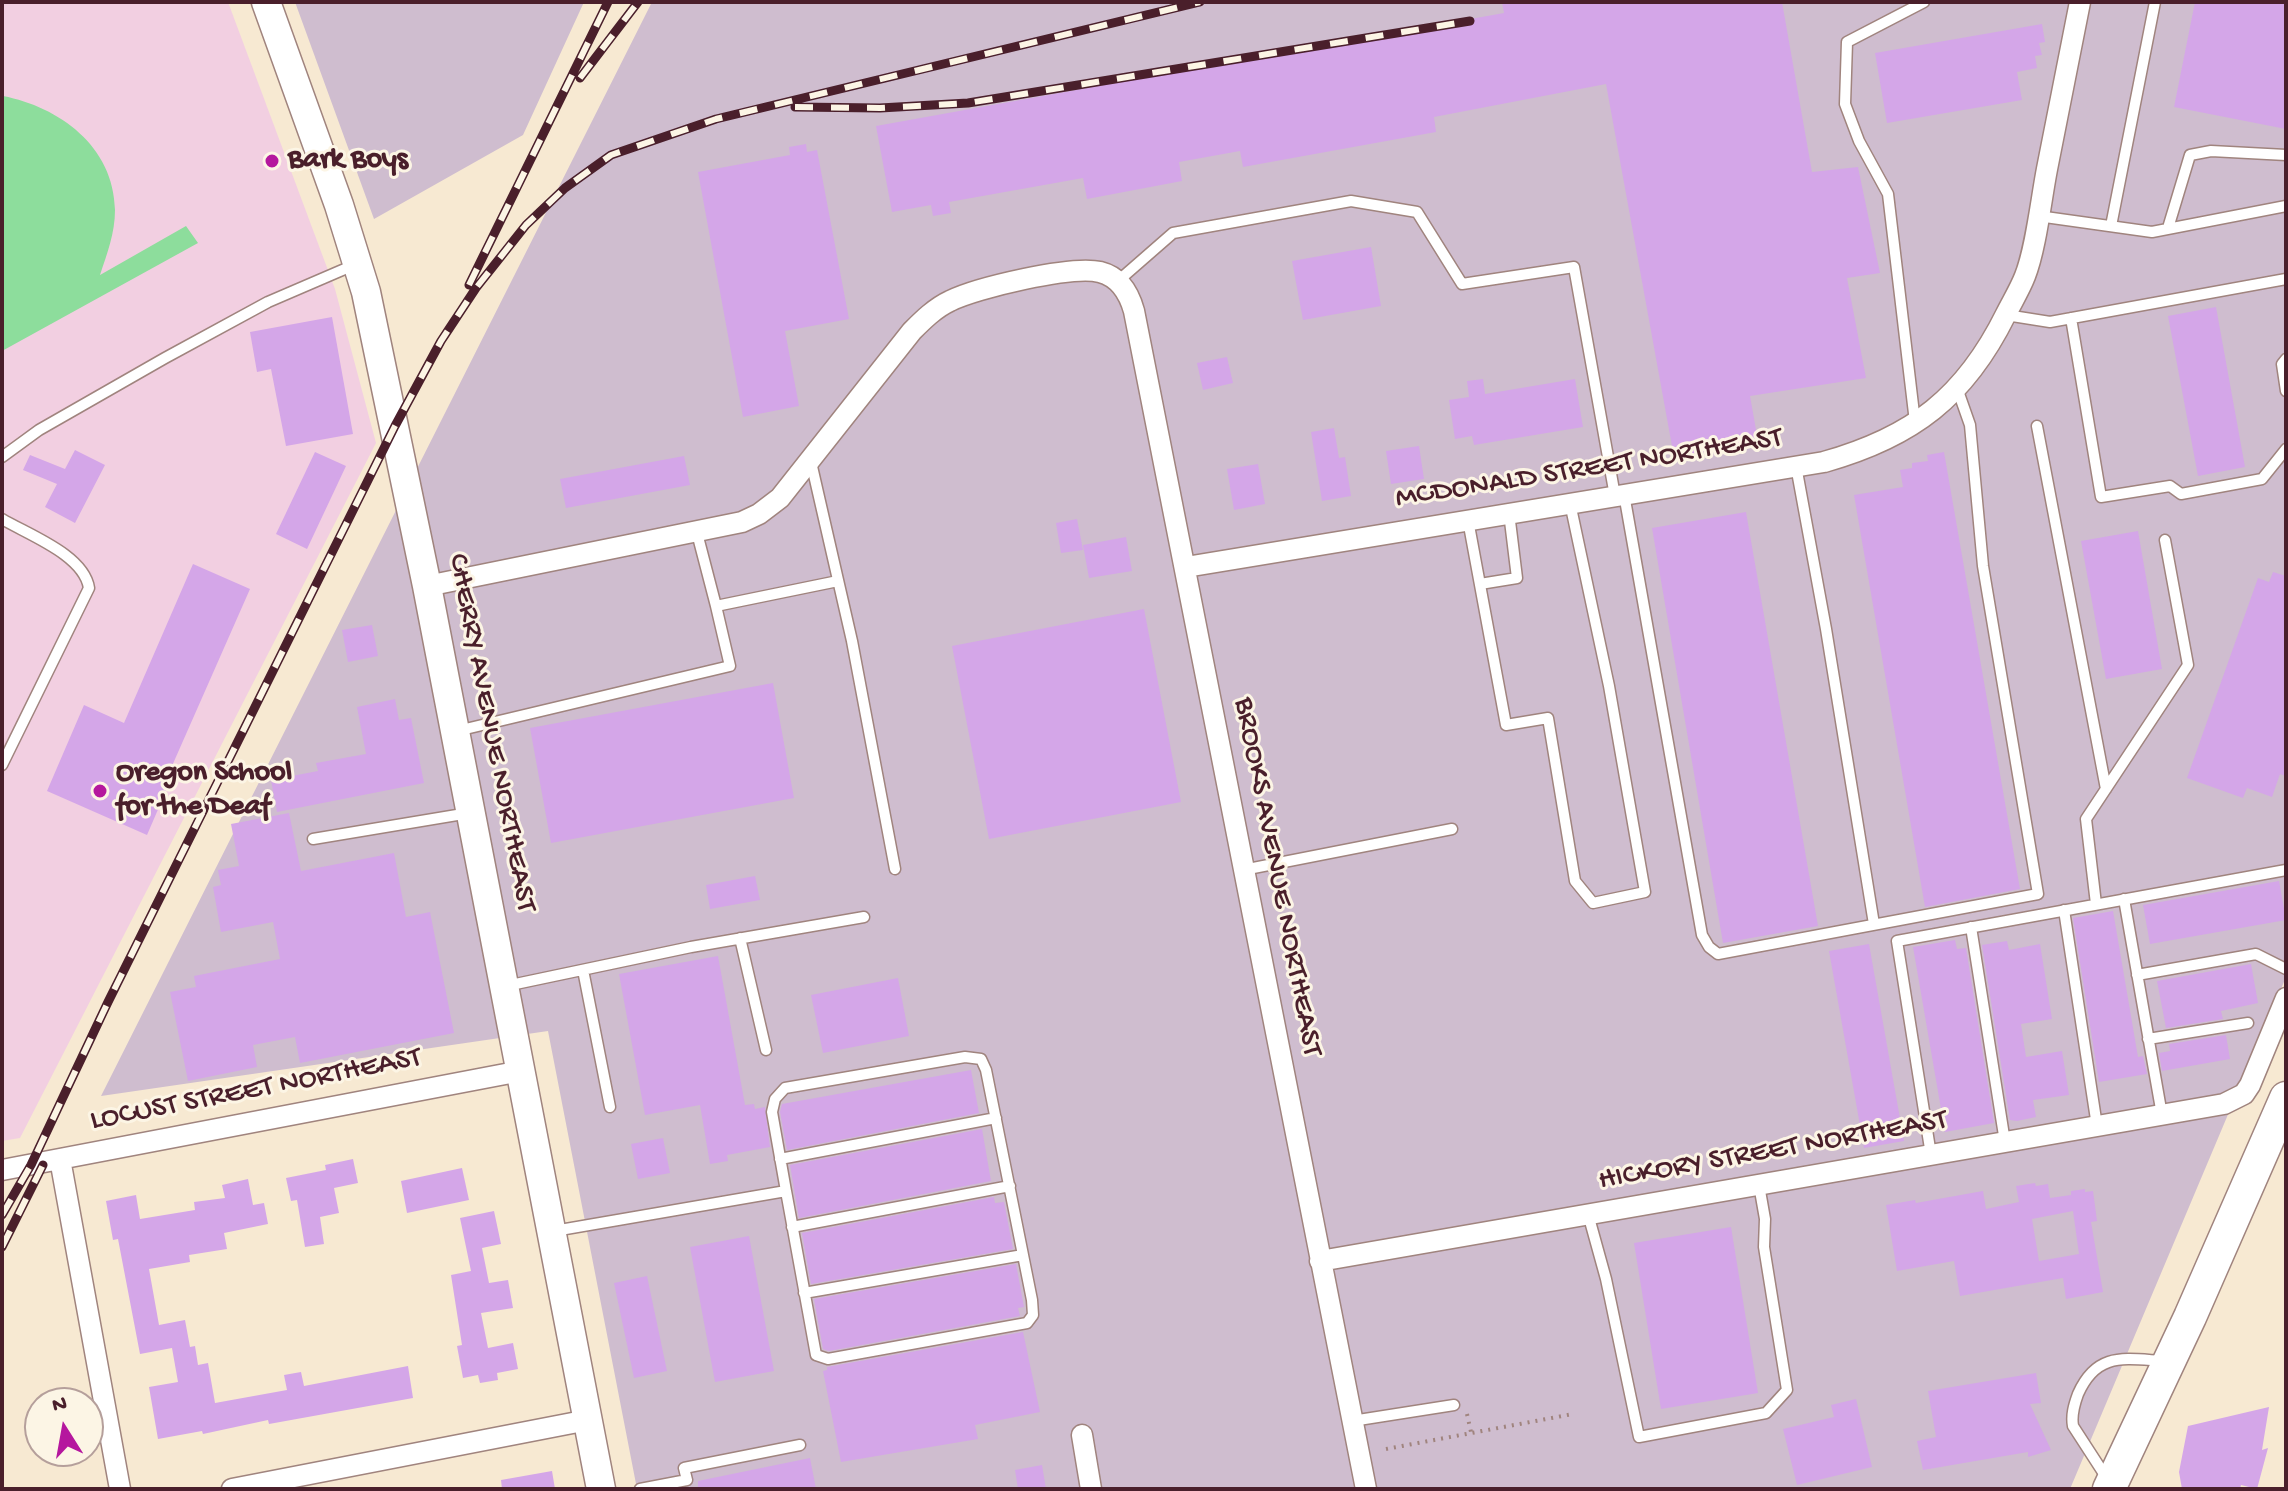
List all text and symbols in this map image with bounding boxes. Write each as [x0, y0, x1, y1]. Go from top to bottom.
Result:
place label: Bark Boys [288, 143, 408, 179]
marker: Bark Boys [263, 152, 281, 170]
street label: MCDONALD STREET NORTHEAST [1393, 422, 1785, 518]
street label: CHERRY AVENUE NORTHEAST [438, 551, 542, 915]
street label: BROOKS AVENUE NORTHEAST [1224, 695, 1328, 1059]
place label: Oregon School for the Deaf [116, 756, 292, 826]
marker: Oregon School for the Deaf [91, 782, 109, 800]
street label: LOCUST STREET NORTHEAST [88, 1041, 424, 1141]
street label: HICKORY STREET NORTHEAST [1596, 1104, 1950, 1200]
north arrow [24, 1387, 104, 1467]
text: N [50, 1391, 69, 1420]

